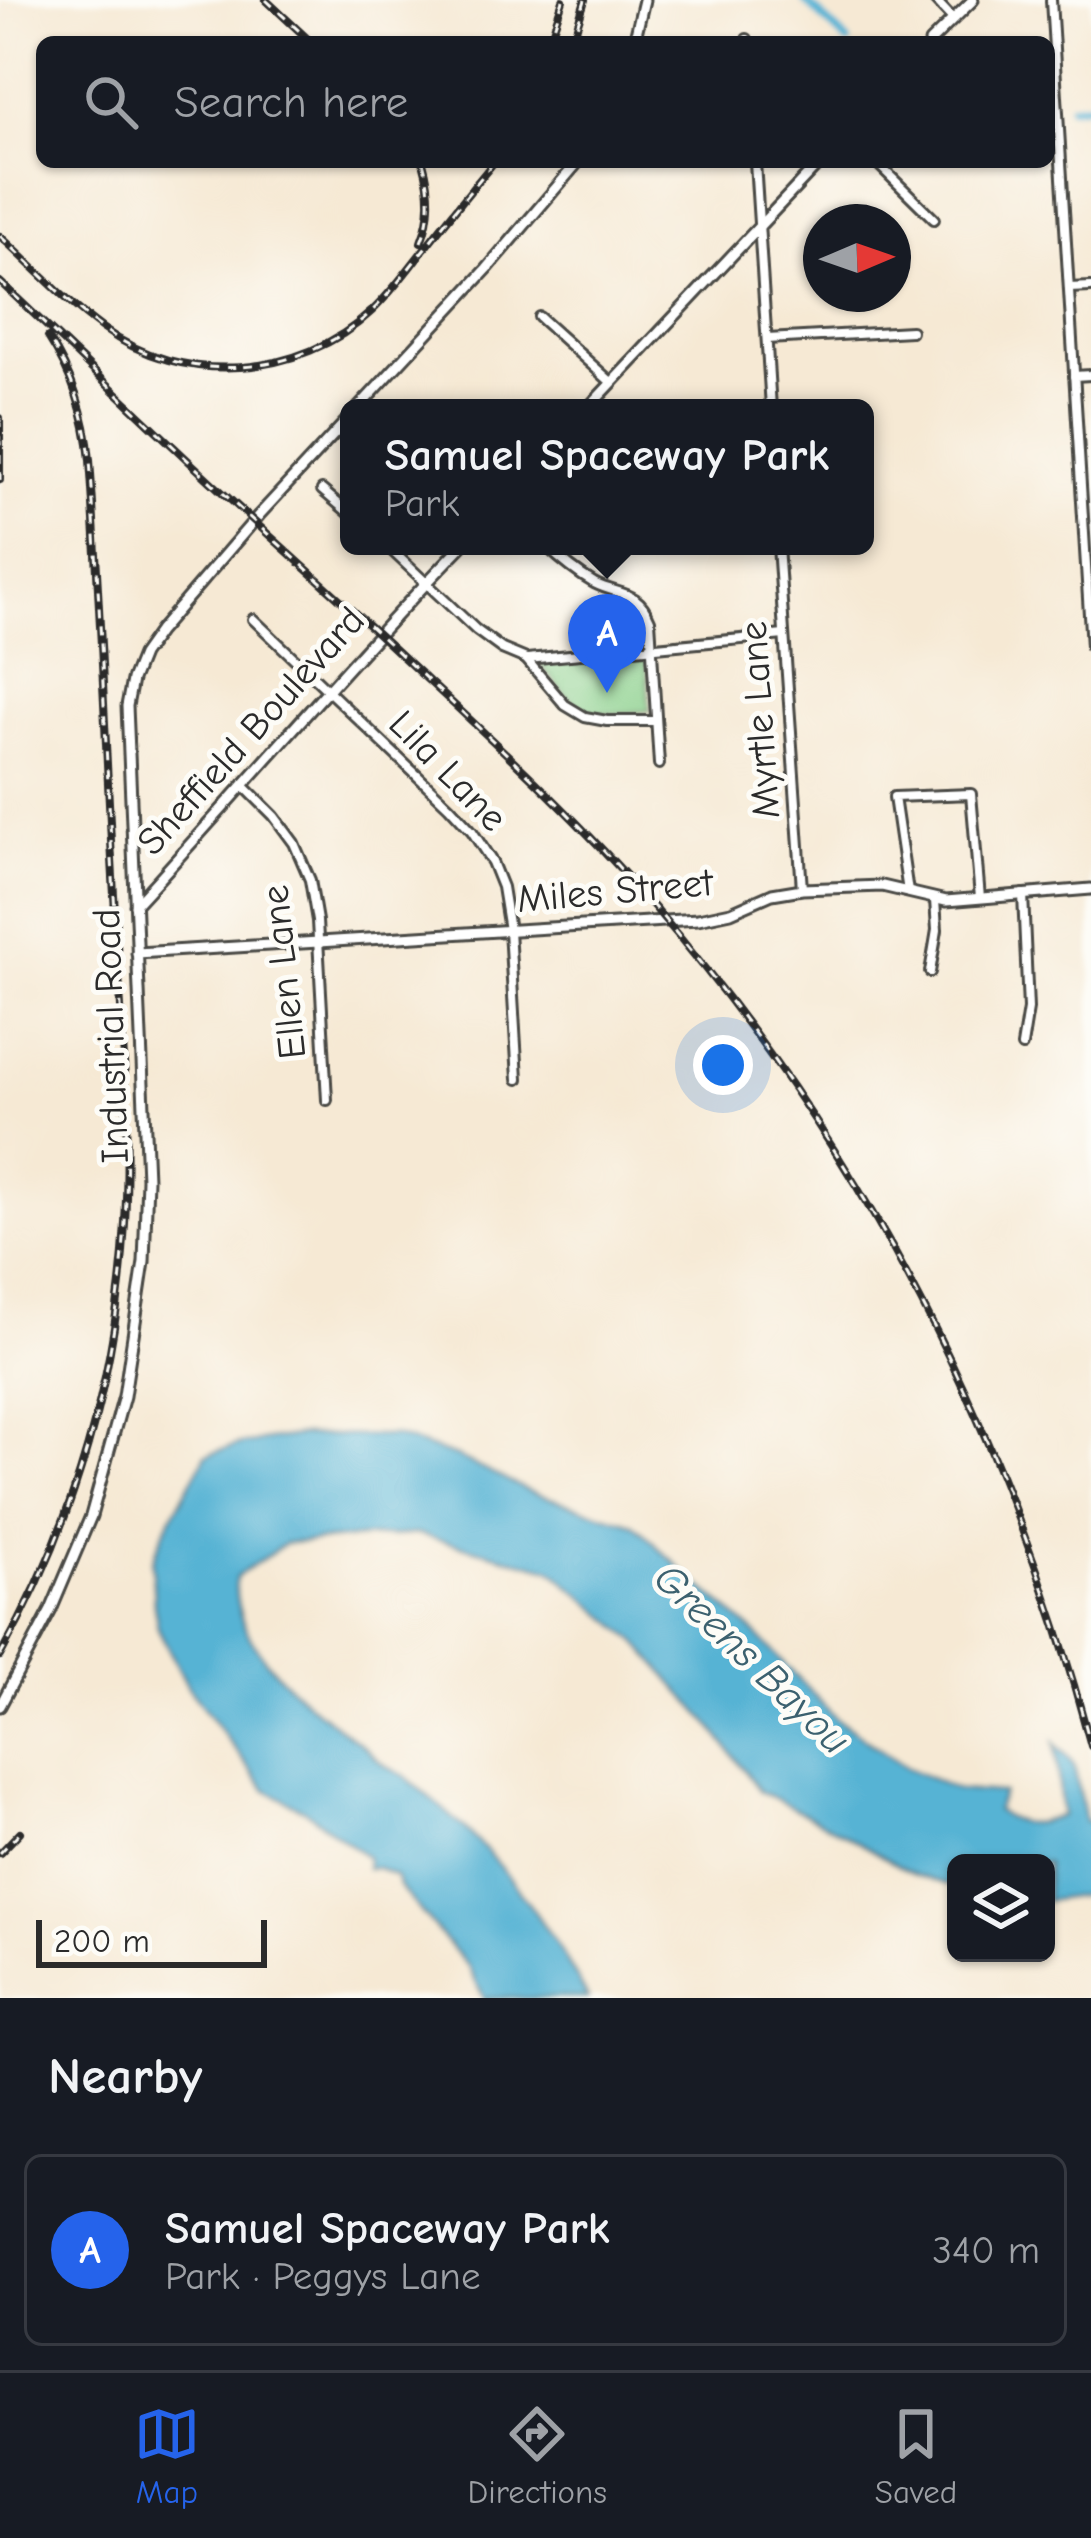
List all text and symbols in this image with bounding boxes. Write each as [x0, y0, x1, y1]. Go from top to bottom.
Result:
search box [36, 36, 1055, 168]
icon: search [78, 69, 144, 135]
text: Search here [174, 76, 408, 128]
north arrow [803, 204, 911, 312]
popup [340, 399, 874, 555]
text: Samuel Spaceway Park [385, 429, 829, 481]
text: Park [385, 481, 459, 526]
pin: A [568, 594, 646, 693]
street label: Sheffield Boulevard [128, 598, 374, 864]
street label: Myrtle Lane [731, 620, 789, 820]
street label: Lila Lane [380, 701, 516, 841]
street label: Miles Street [515, 860, 717, 922]
street label: Ellen Lane [252, 883, 316, 1061]
street label: Industrial Road [84, 908, 138, 1164]
your location [693, 1035, 753, 1095]
water label: Greens Bayou [644, 1553, 860, 1765]
map controls [947, 1854, 1055, 1962]
button: layers [947, 1854, 1055, 1962]
scale bar [36, 1914, 267, 1967]
text: 200 m [54, 1922, 150, 1960]
text: Nearby [48, 2047, 202, 2106]
text: Samuel Spaceway Park [165, 2202, 610, 2254]
text: A [79, 2228, 101, 2273]
text: 340 m [932, 2228, 1040, 2273]
text: Park · Peggys Lane [165, 2254, 480, 2299]
tab: Map [134, 2401, 200, 2511]
tab: Directions [468, 2401, 607, 2511]
tab: Saved [875, 2401, 957, 2511]

